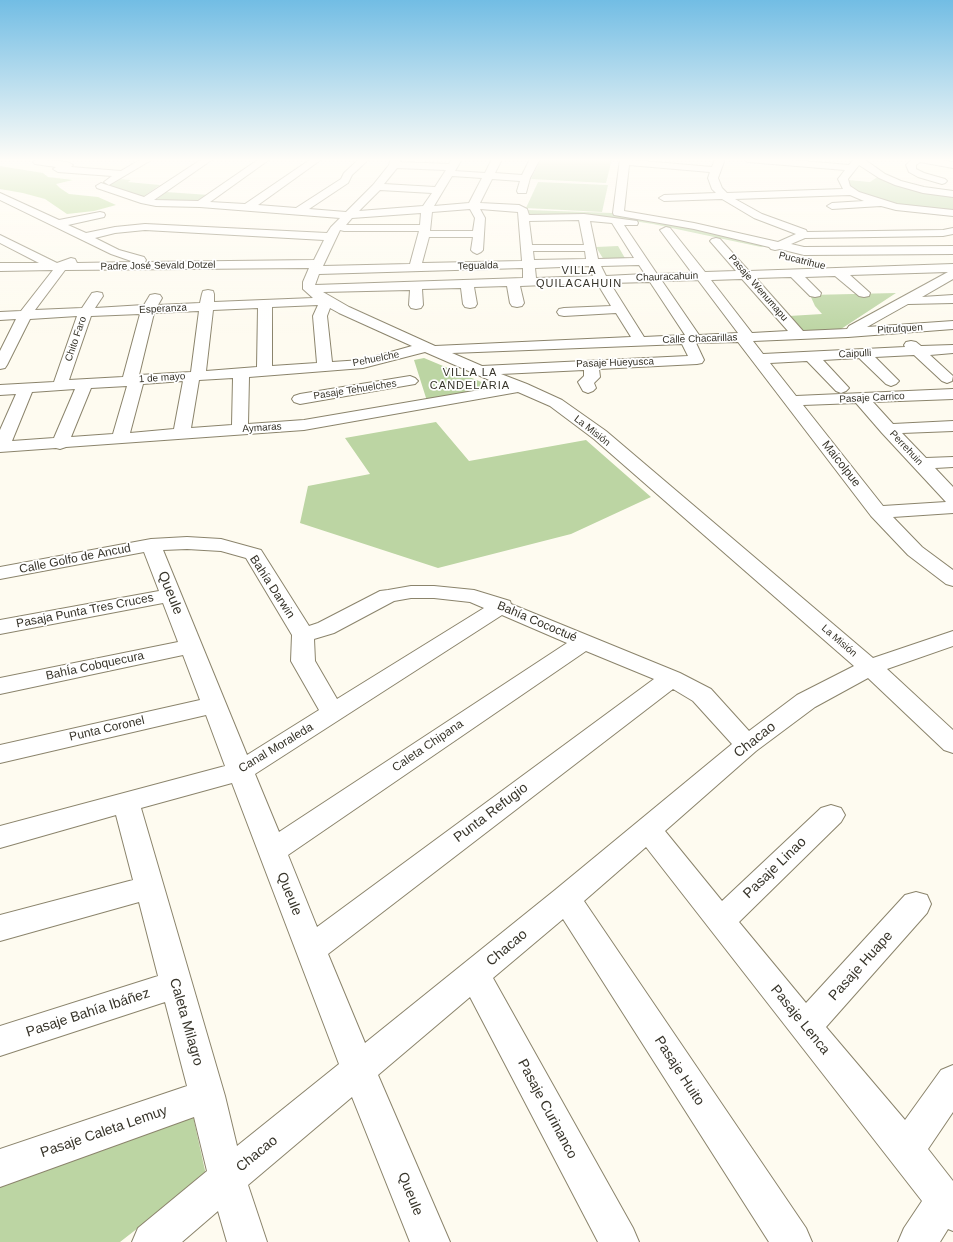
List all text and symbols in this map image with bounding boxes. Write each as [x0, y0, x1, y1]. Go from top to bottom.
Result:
street label: Pucatrihue [777, 249, 827, 273]
street label: Pasaje Wenumapu [726, 252, 790, 324]
street label: Padre José Sevald Dotzel [100, 259, 216, 273]
street label: Tegualda [458, 259, 498, 273]
district label: VILLA QUILACAHUIN [536, 264, 622, 290]
street label: Chauracahuin [636, 270, 698, 284]
street label: Esperanza [139, 302, 187, 316]
street label: Chito Faro [63, 315, 89, 363]
street label: Pitrufquen [877, 321, 923, 337]
street label: Calle Chacarillas [662, 332, 738, 346]
street label: Caipulli [838, 347, 872, 361]
street label: Pehuelche [352, 349, 400, 369]
street label: Pasaje Hueyusca [576, 356, 654, 370]
district label: VILLA LA CANDELARIA [430, 366, 510, 392]
street label: 1 de mayo [138, 370, 186, 386]
street label: Pasaje Tehuelches [313, 378, 397, 402]
street label: Pasaje Carrico [839, 390, 905, 406]
street label: La Misión [571, 413, 613, 449]
street label: Aymaras [242, 421, 282, 435]
street label: Perrehuin [887, 428, 925, 468]
street label: Maicolpue [818, 438, 864, 490]
street label: Calle Golfo de Ancud [18, 541, 132, 577]
street label: Bahía Darwin [246, 553, 298, 621]
street label: Queule [154, 569, 186, 617]
street label: Pasaja Punta Tres Cruces [15, 591, 155, 631]
street label: Bahía Cococtué [495, 599, 579, 645]
street label: La Misión [819, 622, 859, 660]
street label: BahÍa Cobquecura [45, 649, 145, 683]
street label: Punta Coronel [68, 713, 146, 745]
street label: Caleta Chipana [390, 717, 466, 775]
street label: Chacao [731, 719, 779, 761]
street label: Canal Moraleda [236, 720, 316, 776]
street label: Punta Refugio [451, 780, 531, 846]
street label: Pasaje Linao [740, 834, 810, 902]
street label: Queule [273, 870, 305, 918]
street label: Chacao [483, 926, 531, 970]
street label: Pasaje Huape [825, 928, 897, 1004]
street label: Caleta Milagro [165, 976, 207, 1068]
street label: Pasaje Lenca [767, 982, 833, 1058]
street label: Pasaje Bahía Ibáñez [24, 985, 152, 1041]
street label: Pasaje Huito [650, 1033, 708, 1109]
street label: Pasaje Curinanco [514, 1056, 580, 1162]
street label: Pasaje Caleta Lemuy [38, 1102, 170, 1162]
street label: Chacao [233, 1132, 281, 1176]
street label: Queule [394, 1170, 426, 1218]

